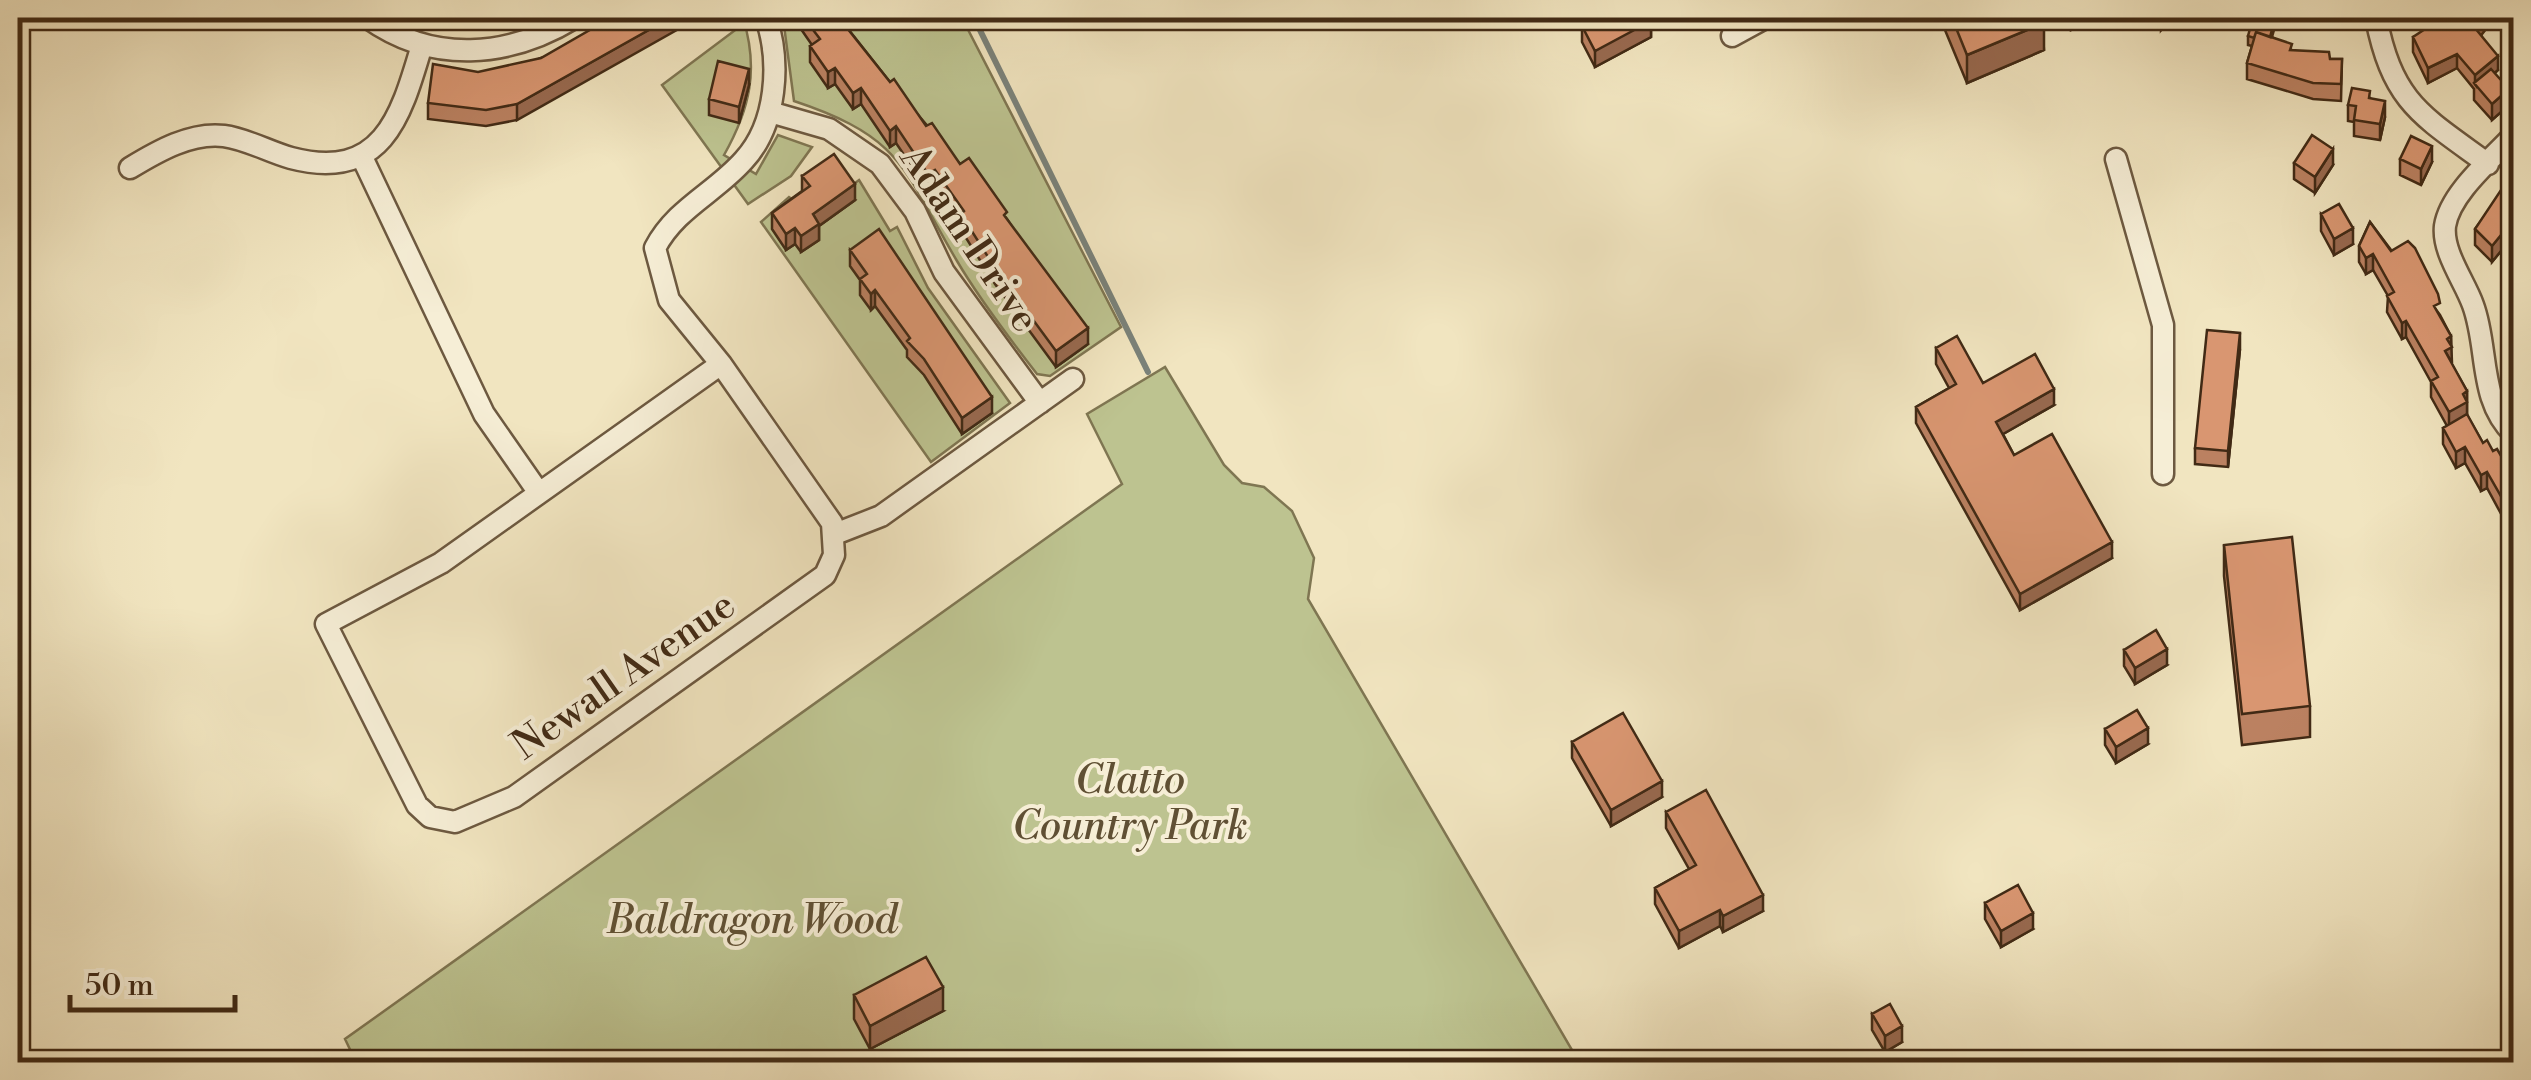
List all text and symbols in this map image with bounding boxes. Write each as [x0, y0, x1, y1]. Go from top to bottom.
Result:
street label: Adam Drive [888, 135, 1050, 342]
street label: Newall Avenue [503, 581, 745, 771]
park label: Clatto Country Park [1012, 756, 1248, 852]
park label: Baldragon Wood [606, 896, 899, 946]
scale bar [70, 950, 235, 1012]
text: 50 m [85, 967, 154, 1005]

